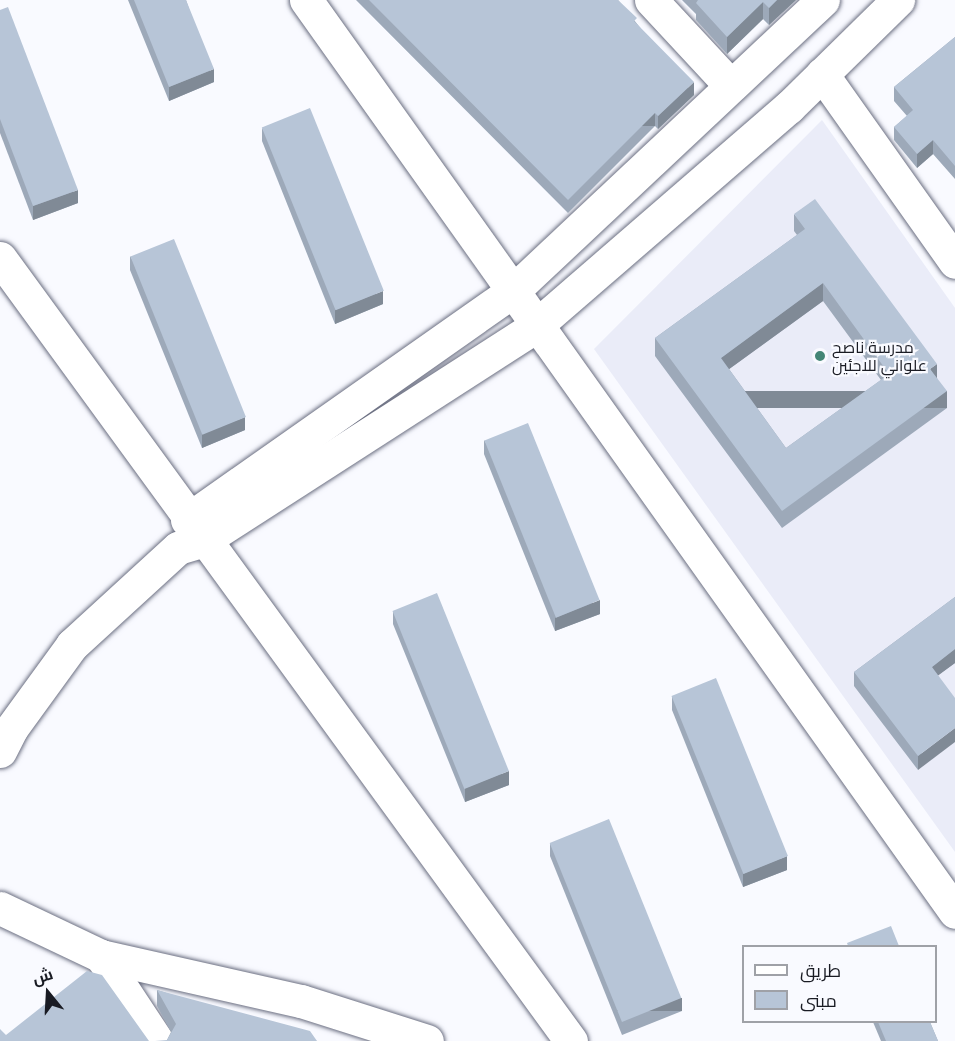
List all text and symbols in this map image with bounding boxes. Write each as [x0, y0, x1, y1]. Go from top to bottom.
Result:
place label: مدرسة ناصح علواني للاجئين [832, 337, 927, 375]
marker: مدرسة ناصح علواني للاجئين [813, 349, 827, 363]
legend [742, 945, 937, 1023]
text: طريق [800, 959, 841, 981]
north arrow [18, 963, 78, 1023]
text: ش [30, 963, 55, 988]
text: مبنى [800, 989, 837, 1011]

